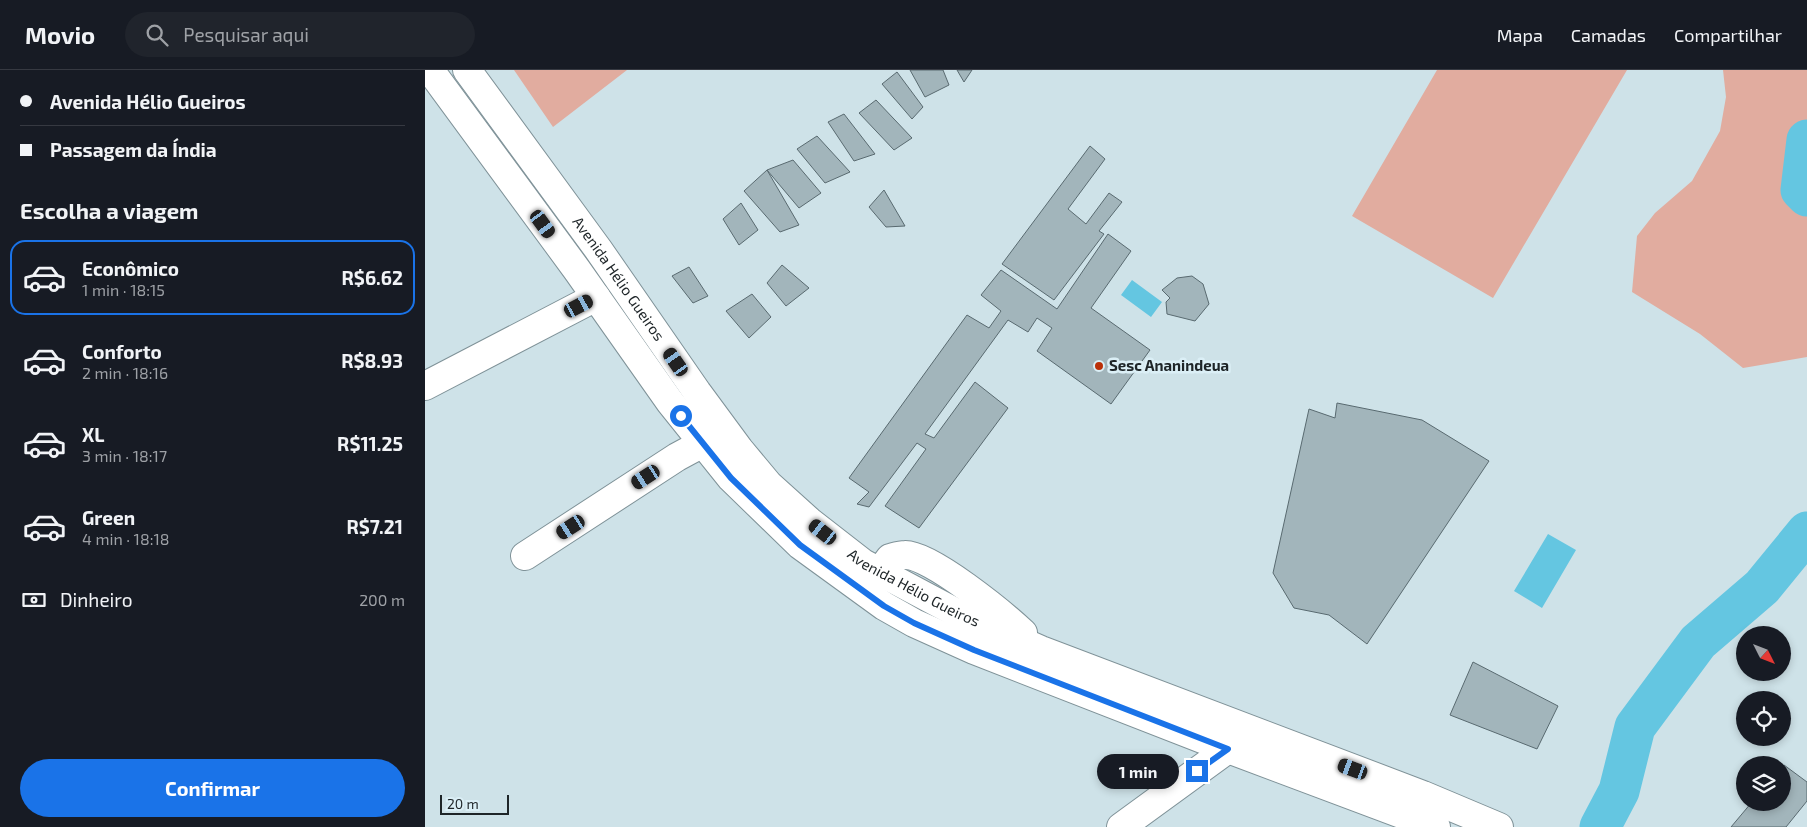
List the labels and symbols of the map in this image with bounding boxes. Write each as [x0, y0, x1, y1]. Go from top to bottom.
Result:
car [528, 207, 557, 241]
street label: Avenida Hélio Gueiros [569, 213, 669, 344]
car [562, 292, 595, 320]
car [661, 345, 690, 379]
place label: Sesc Ananindeua [1109, 356, 1229, 374]
marker: Sesc Ananindeua [1093, 360, 1105, 372]
route start [670, 405, 692, 427]
car [629, 463, 662, 491]
car [554, 513, 587, 541]
car [806, 517, 839, 547]
street label: Avenida Hélio Gueiros [844, 544, 983, 630]
north arrow [1736, 626, 1791, 681]
callout: 1 min [1097, 754, 1179, 788]
car [1336, 757, 1369, 781]
route end [1186, 760, 1208, 782]
scale bar [440, 792, 509, 815]

